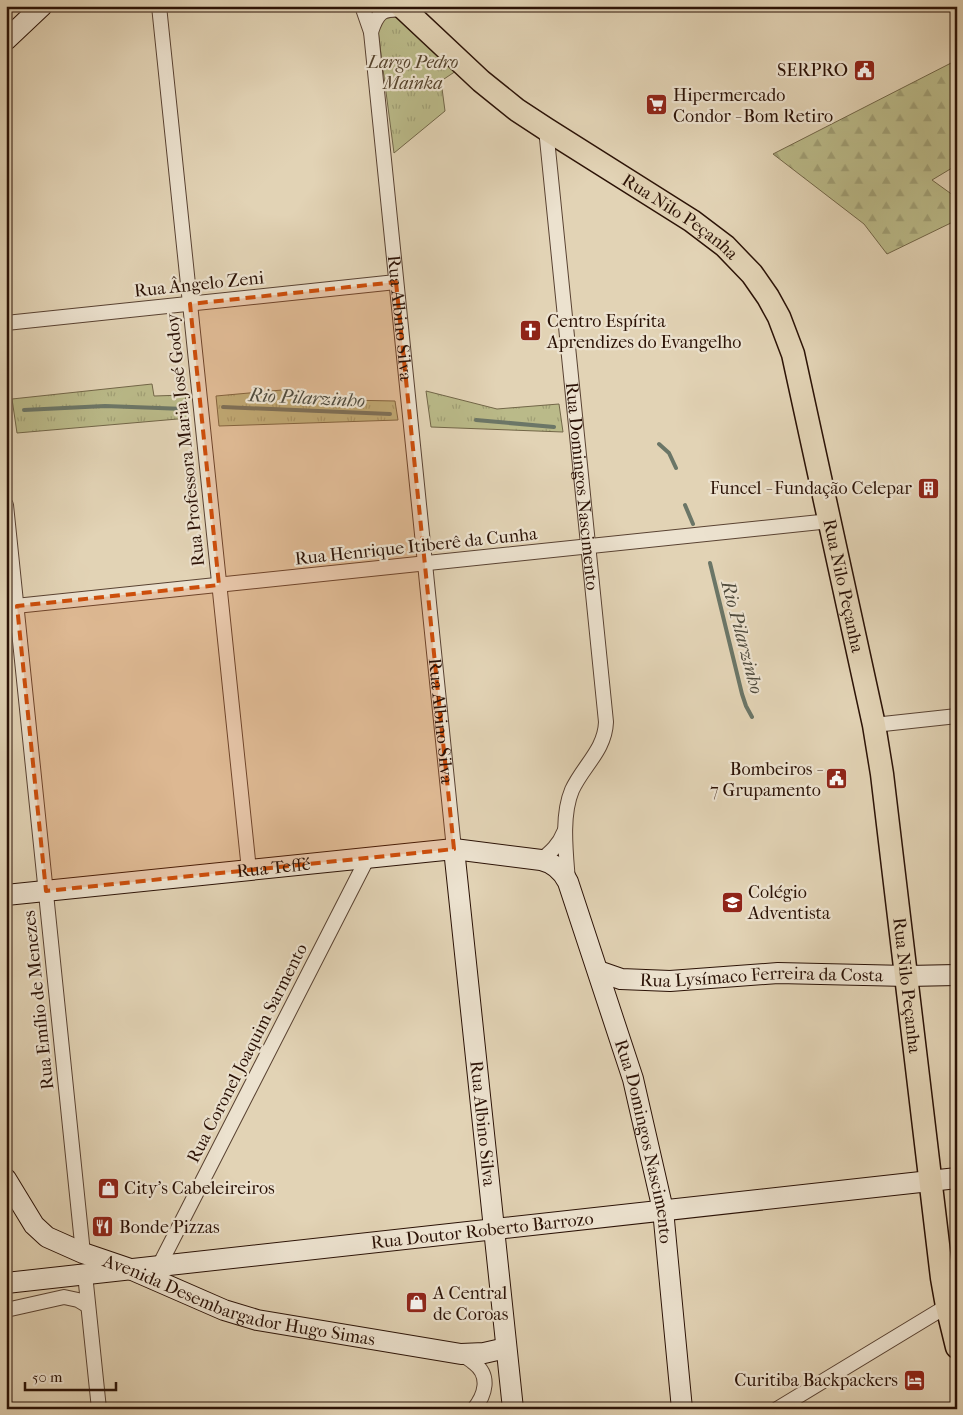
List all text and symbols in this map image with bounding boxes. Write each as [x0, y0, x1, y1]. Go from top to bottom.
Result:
park label: Largo Pedro Mainka [365, 52, 459, 94]
public building icon: SERPRO [852, 58, 876, 82]
place label: SERPRO [777, 60, 848, 81]
place label: Hipermercado Condor - Bom Retiro [673, 85, 833, 127]
supermarket icon: Hipermercado Condor - Bom Retiro [645, 93, 669, 117]
street label: Rua Nilo Peçanha [618, 170, 743, 265]
street label: Rua Albino Silva [383, 254, 416, 383]
street label: Rua Ângelo Zeni [133, 266, 266, 302]
street label: Rua Professora Maria José Godoy [162, 311, 209, 567]
place label: Centro Espírita Aprendizes do Evangelho [546, 311, 741, 353]
church icon: Centro Espírita Aprendizes do Evangelho [519, 319, 543, 343]
street label: Rua Domingos Nascimento [561, 381, 603, 591]
water label: Rio Pilarzinho [246, 384, 366, 412]
building icon: Funcel - Fundação Celepar [916, 476, 940, 500]
place label: Funcel - Fundação Celepar [710, 478, 912, 499]
street label: Rua Nilo Peçanha [818, 517, 868, 655]
street label: Rua Henrique Itiberê da Cunha [294, 523, 539, 570]
water label: Rio Pilarzinho [716, 576, 768, 696]
street label: Rua Albino Silva [424, 657, 457, 786]
place label: Bombeiros - 7 Grupamento [710, 759, 823, 801]
public building icon: Bombeiros - 7 Grupamento [825, 767, 849, 791]
street label: Rua Teffé [236, 854, 312, 882]
place label: Colégio Adventista [747, 882, 831, 924]
school or university icon: Colégio Adventista [720, 890, 744, 914]
street label: Rua Emílio de Menezes [19, 909, 58, 1091]
street label: Rua Nilo Peçanha [888, 916, 925, 1055]
street label: Rua Coronel Joaquim Sarmento [183, 940, 312, 1166]
street label: Rua Lysímaco Ferreira da Costa [639, 963, 884, 992]
street label: Rua Domingos Nascimento [610, 1037, 676, 1245]
street label: Rua Albino Silva [465, 1060, 500, 1188]
shop icon: City's Cabeleireiros [96, 1176, 120, 1200]
place label: City's Cabeleireiros [124, 1178, 275, 1199]
street label: Rua Doutor Roberto Barrozo [370, 1208, 595, 1254]
restaurant icon: Bonde Pizzas [91, 1215, 115, 1239]
place label: Bonde Pizzas [119, 1217, 220, 1238]
street label: Avenida Desembargador Hugo Simas [99, 1250, 377, 1351]
place label: A Central de Coroas [432, 1283, 509, 1325]
shop icon: A Central de Coroas [405, 1291, 429, 1315]
scale bar [25, 1360, 116, 1392]
text: 50 m [32, 1368, 63, 1386]
hotel icon: Curitiba Backpackers [902, 1368, 926, 1392]
place label: Curitiba Backpackers [734, 1370, 898, 1391]

